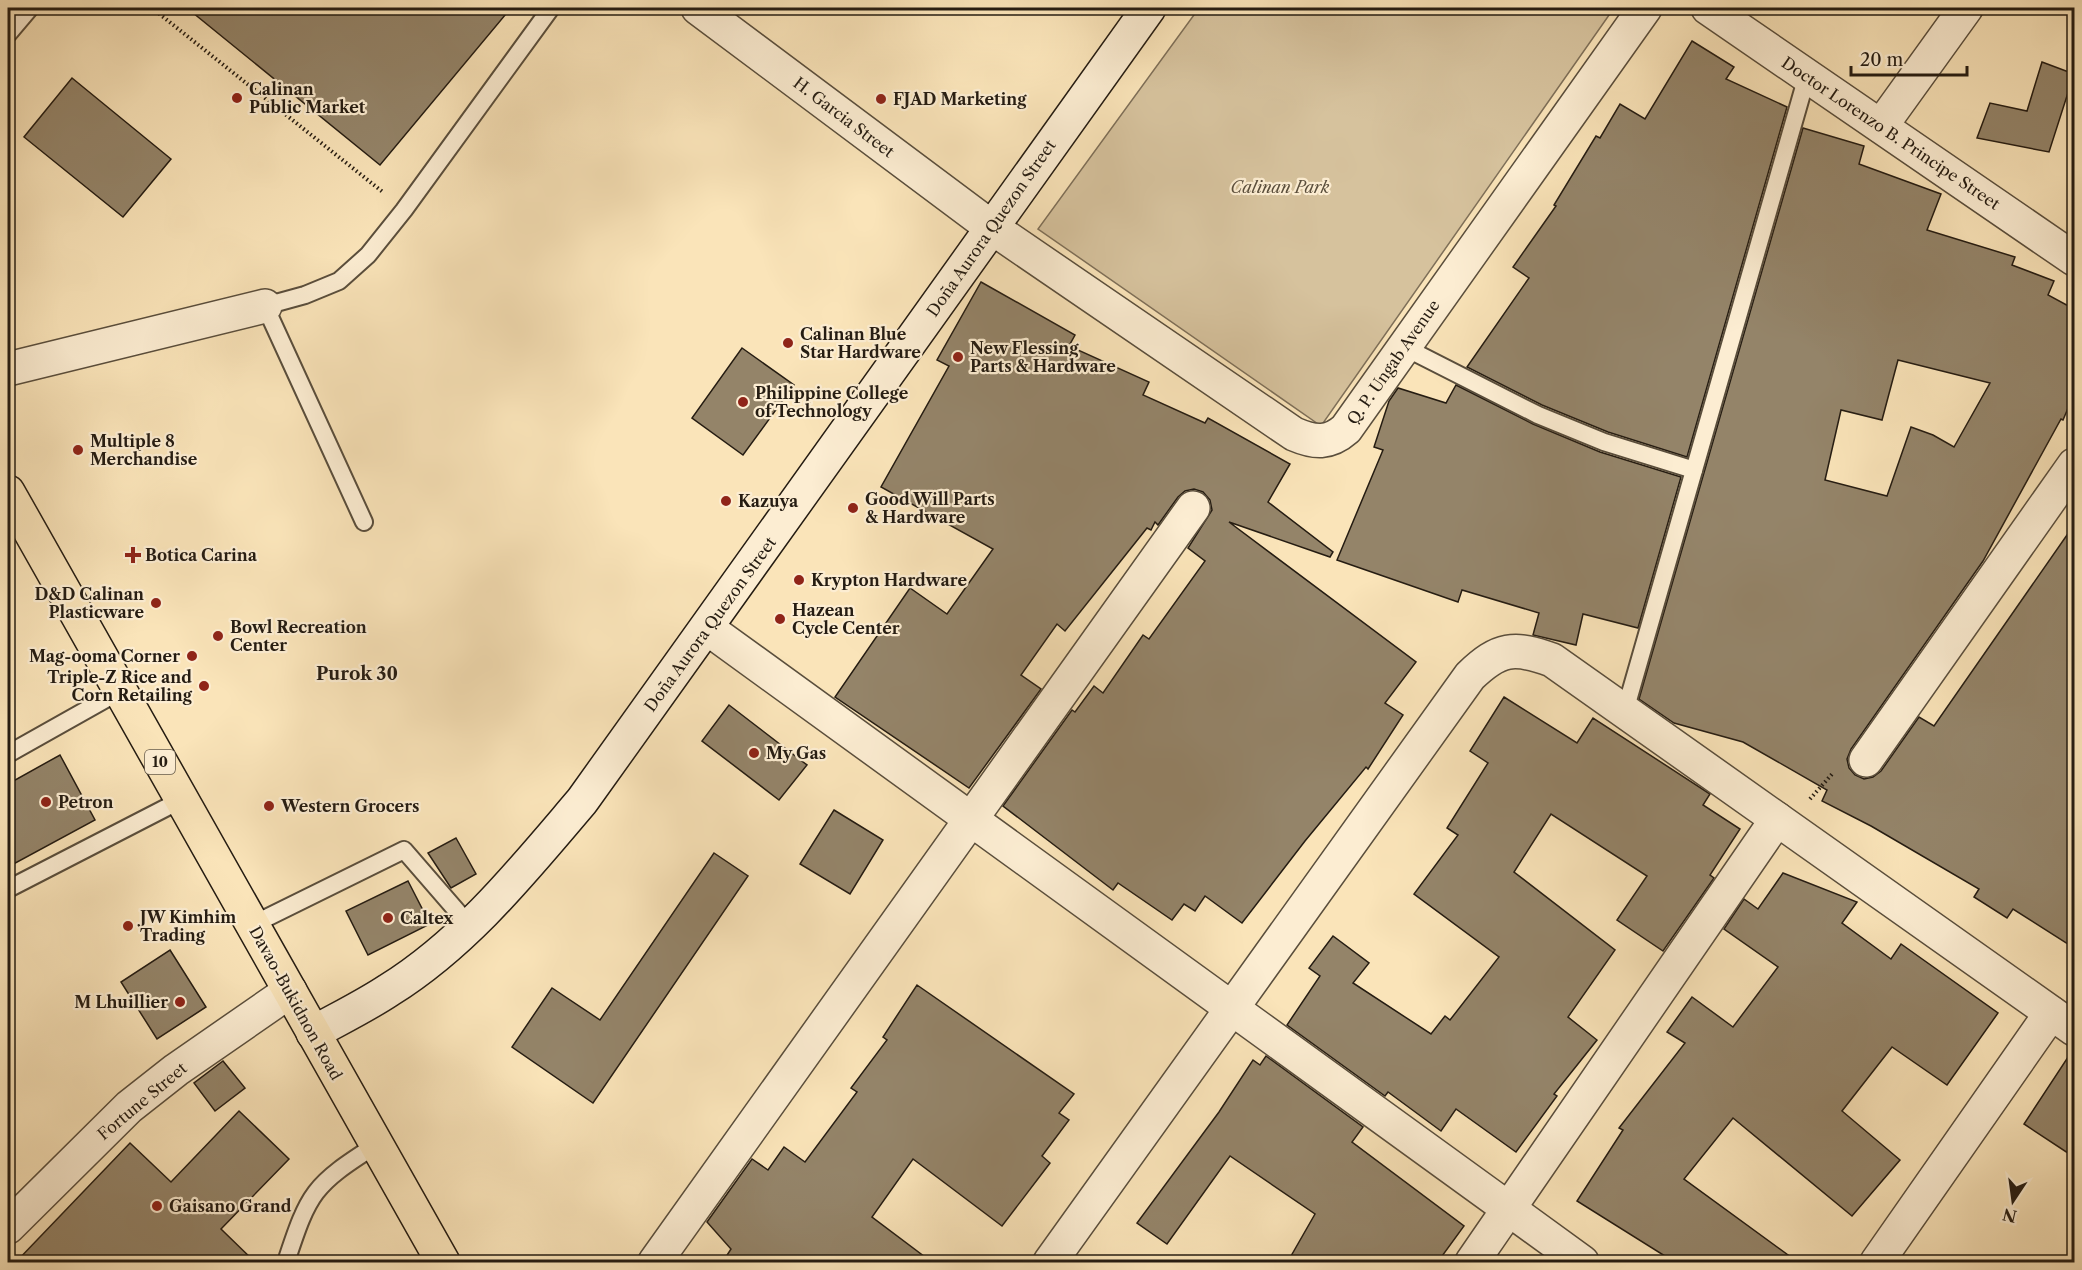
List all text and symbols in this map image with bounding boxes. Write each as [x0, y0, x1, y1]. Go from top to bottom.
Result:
scale bar [1851, 39, 1966, 77]
text: 20 m [1860, 49, 1904, 71]
street label: Doctor Lorenzo B. Principe Street [1778, 52, 2004, 214]
street label: H. Garcia Street [790, 73, 899, 162]
place label: Calinan Public Market [249, 79, 366, 117]
place label: FJAD Marketing [893, 89, 1027, 109]
marker: Calinan Public Market [230, 91, 244, 105]
marker: FJAD Marketing [874, 92, 888, 106]
street label: Doña Aurora Quezon Street [922, 135, 1060, 320]
park label: Calinan Park [1231, 177, 1330, 197]
street label: Q. P. Ungab Avenue [1342, 296, 1444, 428]
place label: Calinan Blue Star Hardware [800, 324, 921, 362]
marker: Calinan Blue Star Hardware [781, 336, 795, 350]
place label: New Flessing Parts & Hardware [970, 338, 1116, 376]
marker: New Flessing Parts & Hardware [951, 350, 965, 364]
place label: Philippine College of Technology [755, 383, 909, 421]
marker: Philippine College of Technology [736, 395, 750, 409]
place label: Multiple 8 Merchandise [90, 431, 198, 469]
marker: Multiple 8 Merchandise [71, 443, 85, 457]
place label: Good Will Parts & Hardware [865, 489, 995, 527]
place label: Kazuya [738, 491, 799, 511]
marker: Kazuya [719, 494, 733, 508]
marker: Good Will Parts & Hardware [846, 501, 860, 515]
street label: Doña Aurora Quezon Street [640, 532, 780, 715]
place label: Botica Carina [145, 545, 258, 565]
marker: Botica Carina [126, 548, 140, 562]
place label: Krypton Hardware [811, 570, 967, 590]
marker: Krypton Hardware [792, 573, 806, 587]
place label: D&D Calinan Plasticware [34, 584, 144, 622]
marker: D&D Calinan Plasticware [149, 596, 163, 610]
place label: Hazean Cycle Center [792, 600, 900, 638]
marker: Hazean Cycle Center [773, 612, 787, 626]
place label: Bowl Recreation Center [230, 617, 367, 655]
marker: Bowl Recreation Center [211, 629, 225, 643]
place label: Mag-ooma Corner [29, 646, 180, 666]
marker: Mag-ooma Corner [185, 649, 199, 663]
district label: Purok 30 [316, 663, 398, 685]
place label: Triple-Z Rice and Corn Retailing [47, 667, 193, 705]
marker: Triple-Z Rice and Corn Retailing [197, 679, 211, 693]
place label: My Gas [766, 743, 826, 763]
marker: My Gas [747, 746, 761, 760]
road number: 10 [145, 750, 175, 774]
place label: Petron [58, 792, 113, 812]
marker: Petron [39, 795, 53, 809]
place label: Western Grocers [280, 796, 419, 816]
marker: Western Grocers [262, 799, 276, 813]
place label: JW Kimhim Trading [137, 907, 236, 945]
place label: Caltex [400, 908, 454, 928]
marker: Caltex [381, 911, 395, 925]
marker: JW Kimhim Trading [121, 919, 135, 933]
street label: Davao-Bukidnon Road [245, 922, 347, 1084]
place label: M Lhuillier [74, 992, 168, 1012]
marker: M Lhuillier [173, 995, 187, 1009]
street label: Fortune Street [93, 1058, 191, 1144]
north arrow [1983, 1171, 2043, 1231]
place label: Gaisano Grand [169, 1196, 292, 1216]
marker: Gaisano Grand [150, 1199, 164, 1213]
text: N [2001, 1204, 2019, 1227]

